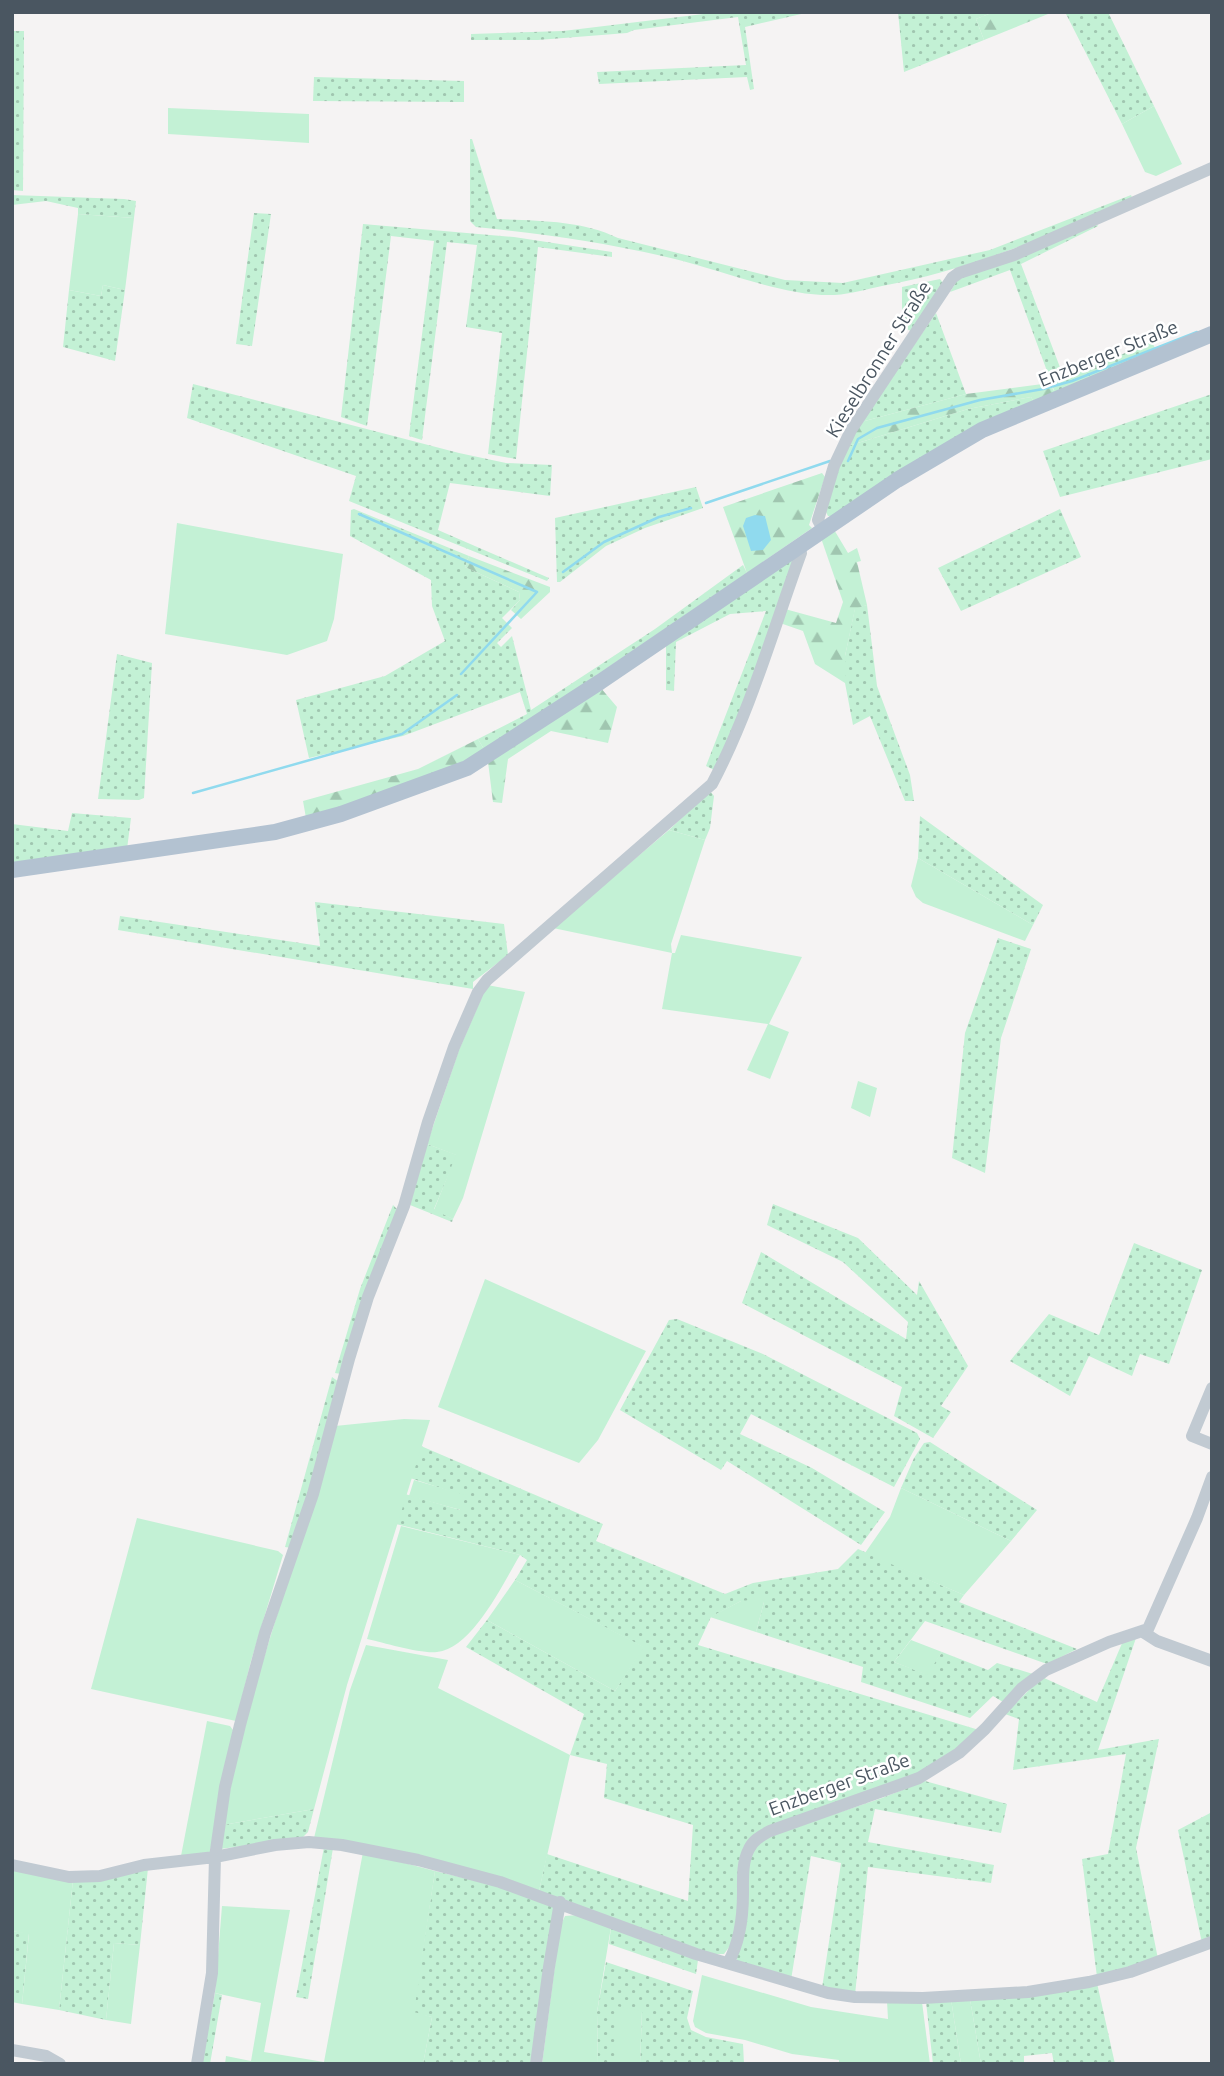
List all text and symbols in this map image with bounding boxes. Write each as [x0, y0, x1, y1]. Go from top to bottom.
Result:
street label: Kieselbronner Straße [821, 277, 935, 441]
street label: Enzberger Straße [1035, 315, 1181, 391]
street label: Enzberger Straße [766, 1748, 912, 1820]

